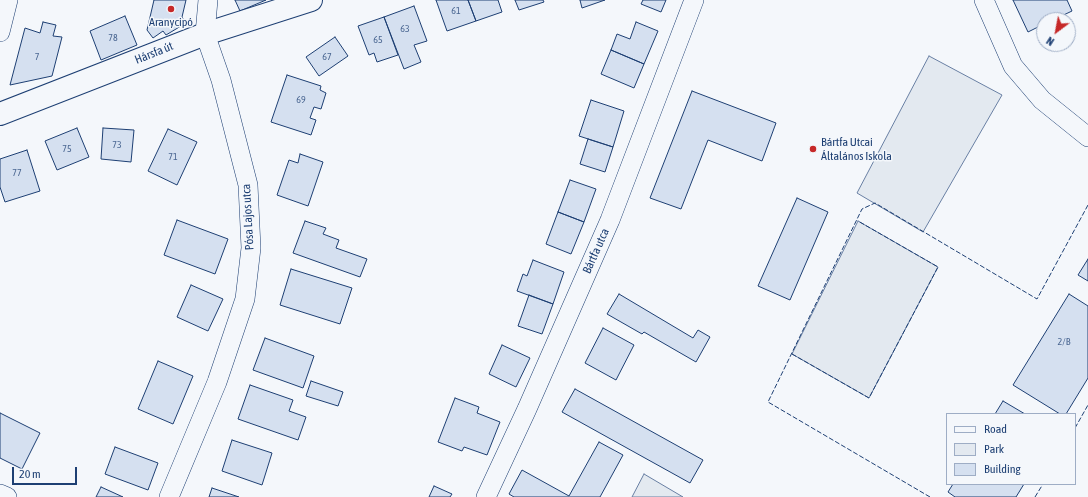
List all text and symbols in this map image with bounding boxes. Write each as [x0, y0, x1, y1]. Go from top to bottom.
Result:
marker: Aranycipó [166, 4, 176, 14]
house number: 61 [451, 5, 461, 17]
north arrow [1036, 12, 1076, 52]
place label: Aranycipó [149, 15, 193, 29]
house number: 63 [400, 23, 410, 35]
house number: 78 [108, 32, 118, 44]
house number: 65 [373, 34, 383, 46]
text: N [1044, 35, 1056, 48]
street label: Hársfa út [133, 39, 175, 67]
house number: 7 [35, 51, 39, 63]
house number: 67 [322, 51, 332, 63]
house number: 69 [296, 94, 306, 106]
place label: Bártfa Utcai Általános Iskola [821, 135, 892, 163]
house number: 73 [112, 139, 122, 151]
house number: 75 [62, 143, 72, 155]
marker: Bártfa Utcai Általános Iskola [808, 144, 818, 154]
house number: 71 [168, 151, 178, 163]
house number: 77 [12, 167, 22, 179]
street label: Pósa Lajos utca [239, 183, 257, 251]
street label: Bártfa utca [580, 226, 612, 276]
house number: 2/B [1058, 336, 1070, 348]
legend [946, 413, 1076, 485]
text: Road [984, 422, 1007, 436]
text: Park [984, 442, 1004, 456]
scale bar [14, 459, 79, 485]
text: Building [984, 462, 1021, 476]
text: 20 m [19, 467, 41, 481]

